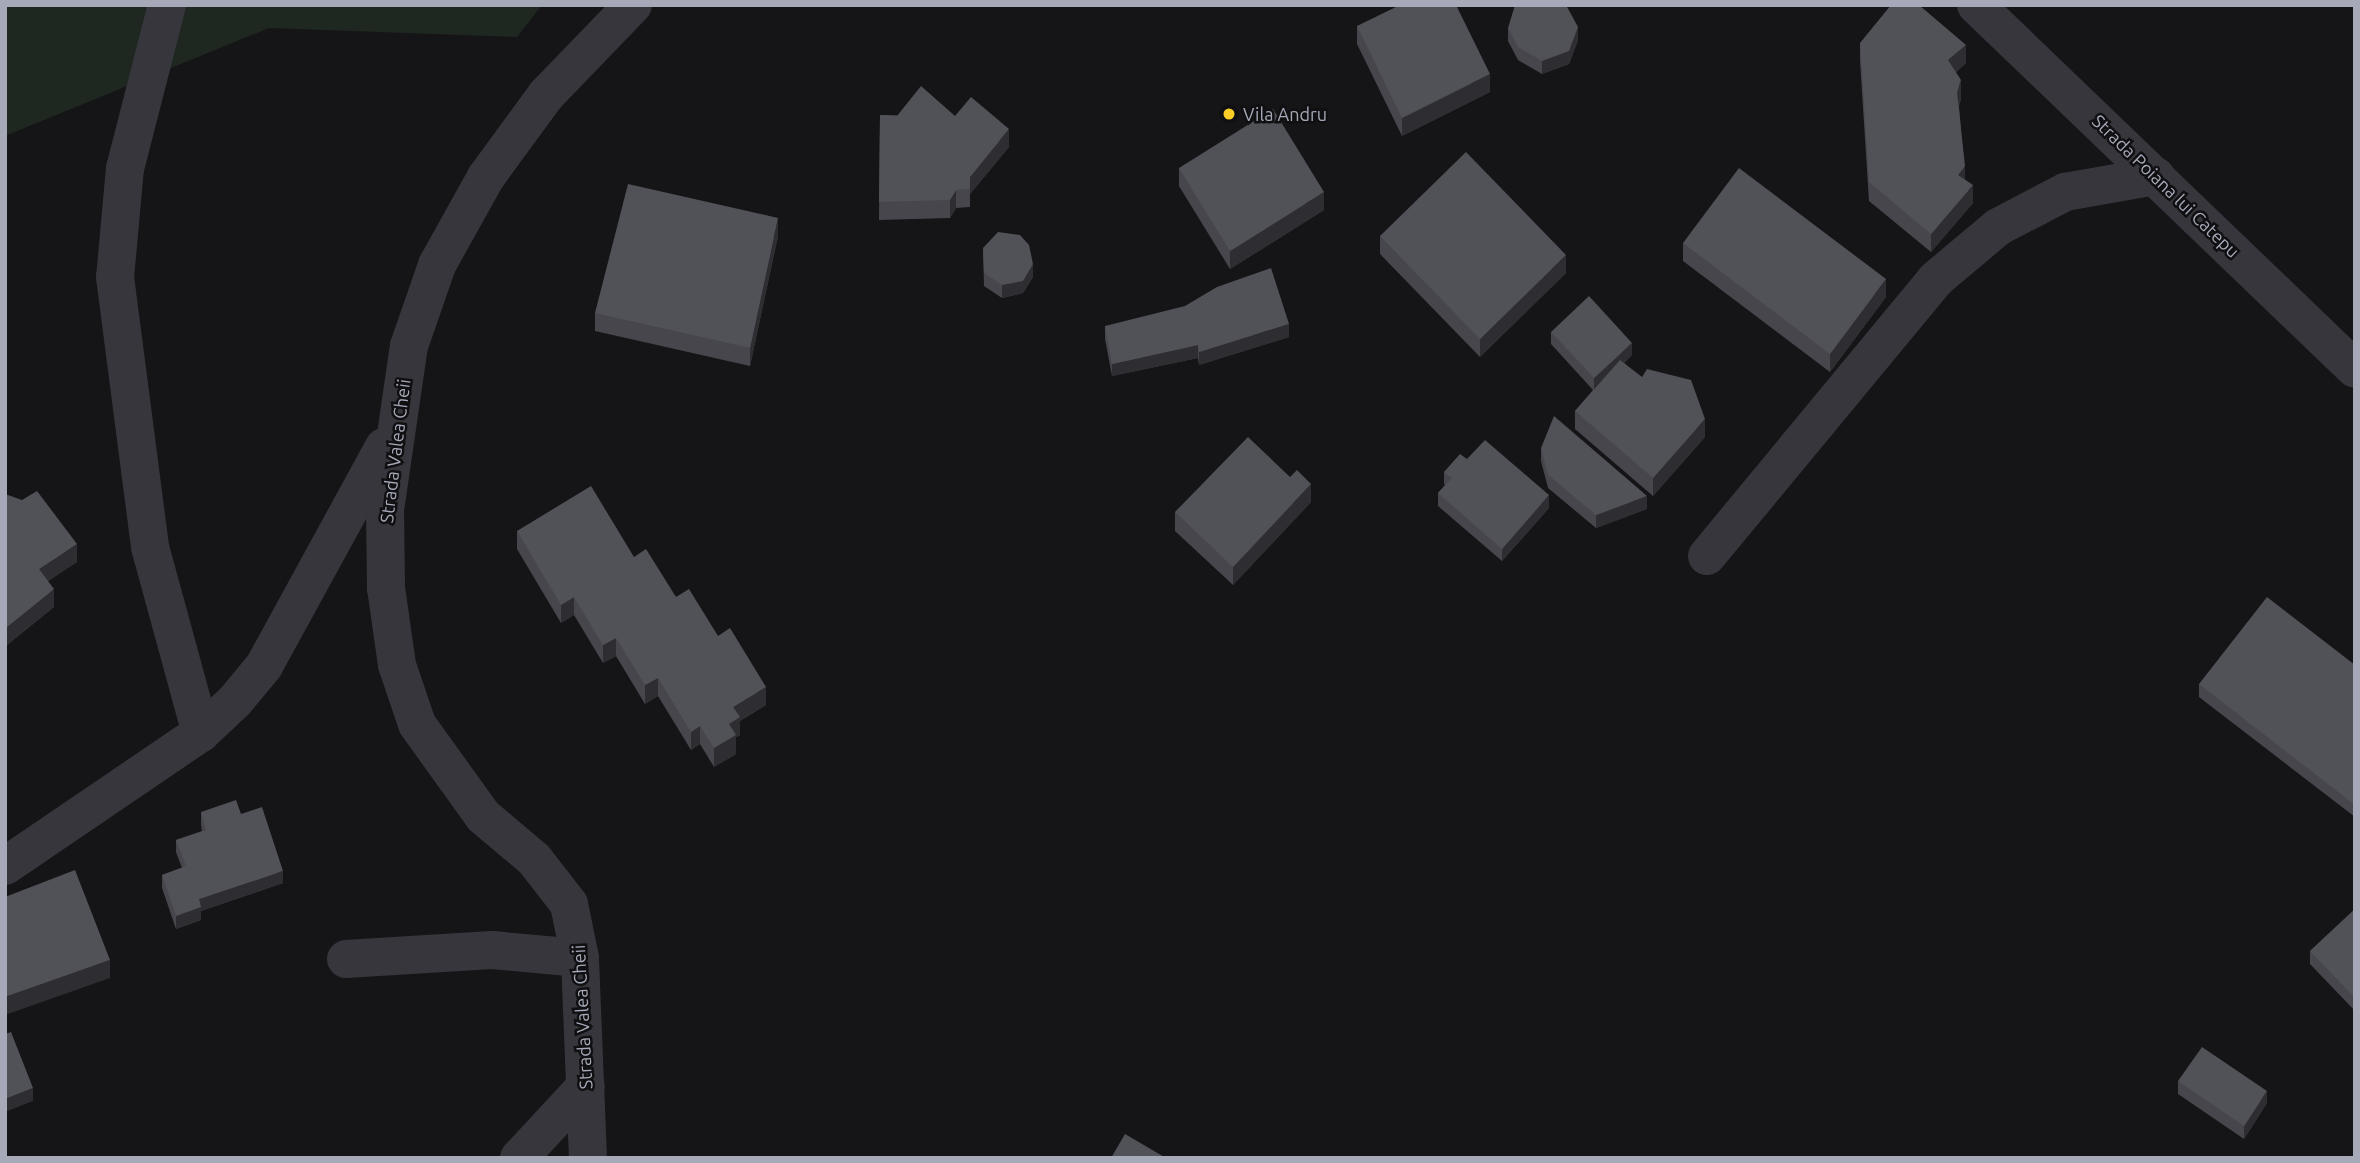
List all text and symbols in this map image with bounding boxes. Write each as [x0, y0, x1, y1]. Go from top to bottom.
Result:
place label: Vila Andru [1243, 103, 1327, 125]
marker: Vila Andru [1221, 106, 1237, 122]
street label: Strada Poiana lui Catepu [2088, 110, 2244, 262]
street label: Strada Valea Cheii [375, 378, 415, 524]
street label: Strada Valea Cheii [567, 944, 597, 1090]

